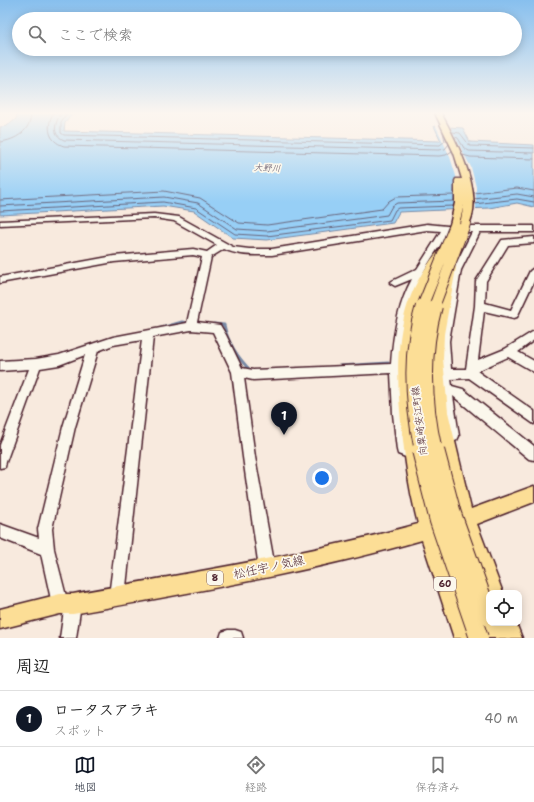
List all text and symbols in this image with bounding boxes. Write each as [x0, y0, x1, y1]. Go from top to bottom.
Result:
search box [12, 12, 522, 56]
icon: search [26, 23, 48, 45]
text: ここで検索 [58, 25, 133, 45]
water label: 大野川 [253, 162, 281, 174]
street label: 向粟崎安江町線 [408, 385, 430, 457]
pin: 1 [271, 402, 297, 435]
your location [312, 468, 332, 488]
street label: 松任宇ノ気線 [232, 552, 306, 582]
road number: 8 [207, 571, 223, 585]
road number: 60 [434, 577, 456, 591]
map controls [486, 590, 522, 626]
button: locate [486, 590, 522, 626]
text: 周辺 [16, 655, 50, 677]
text: ロータスアラキ [54, 700, 159, 720]
text: 1 [26, 710, 32, 727]
text: 40 m [484, 710, 518, 727]
text: スポット [54, 722, 106, 739]
tab: 地図 [74, 754, 96, 795]
tab: 経路 [245, 754, 267, 795]
tab: 保存済み [416, 754, 460, 795]

